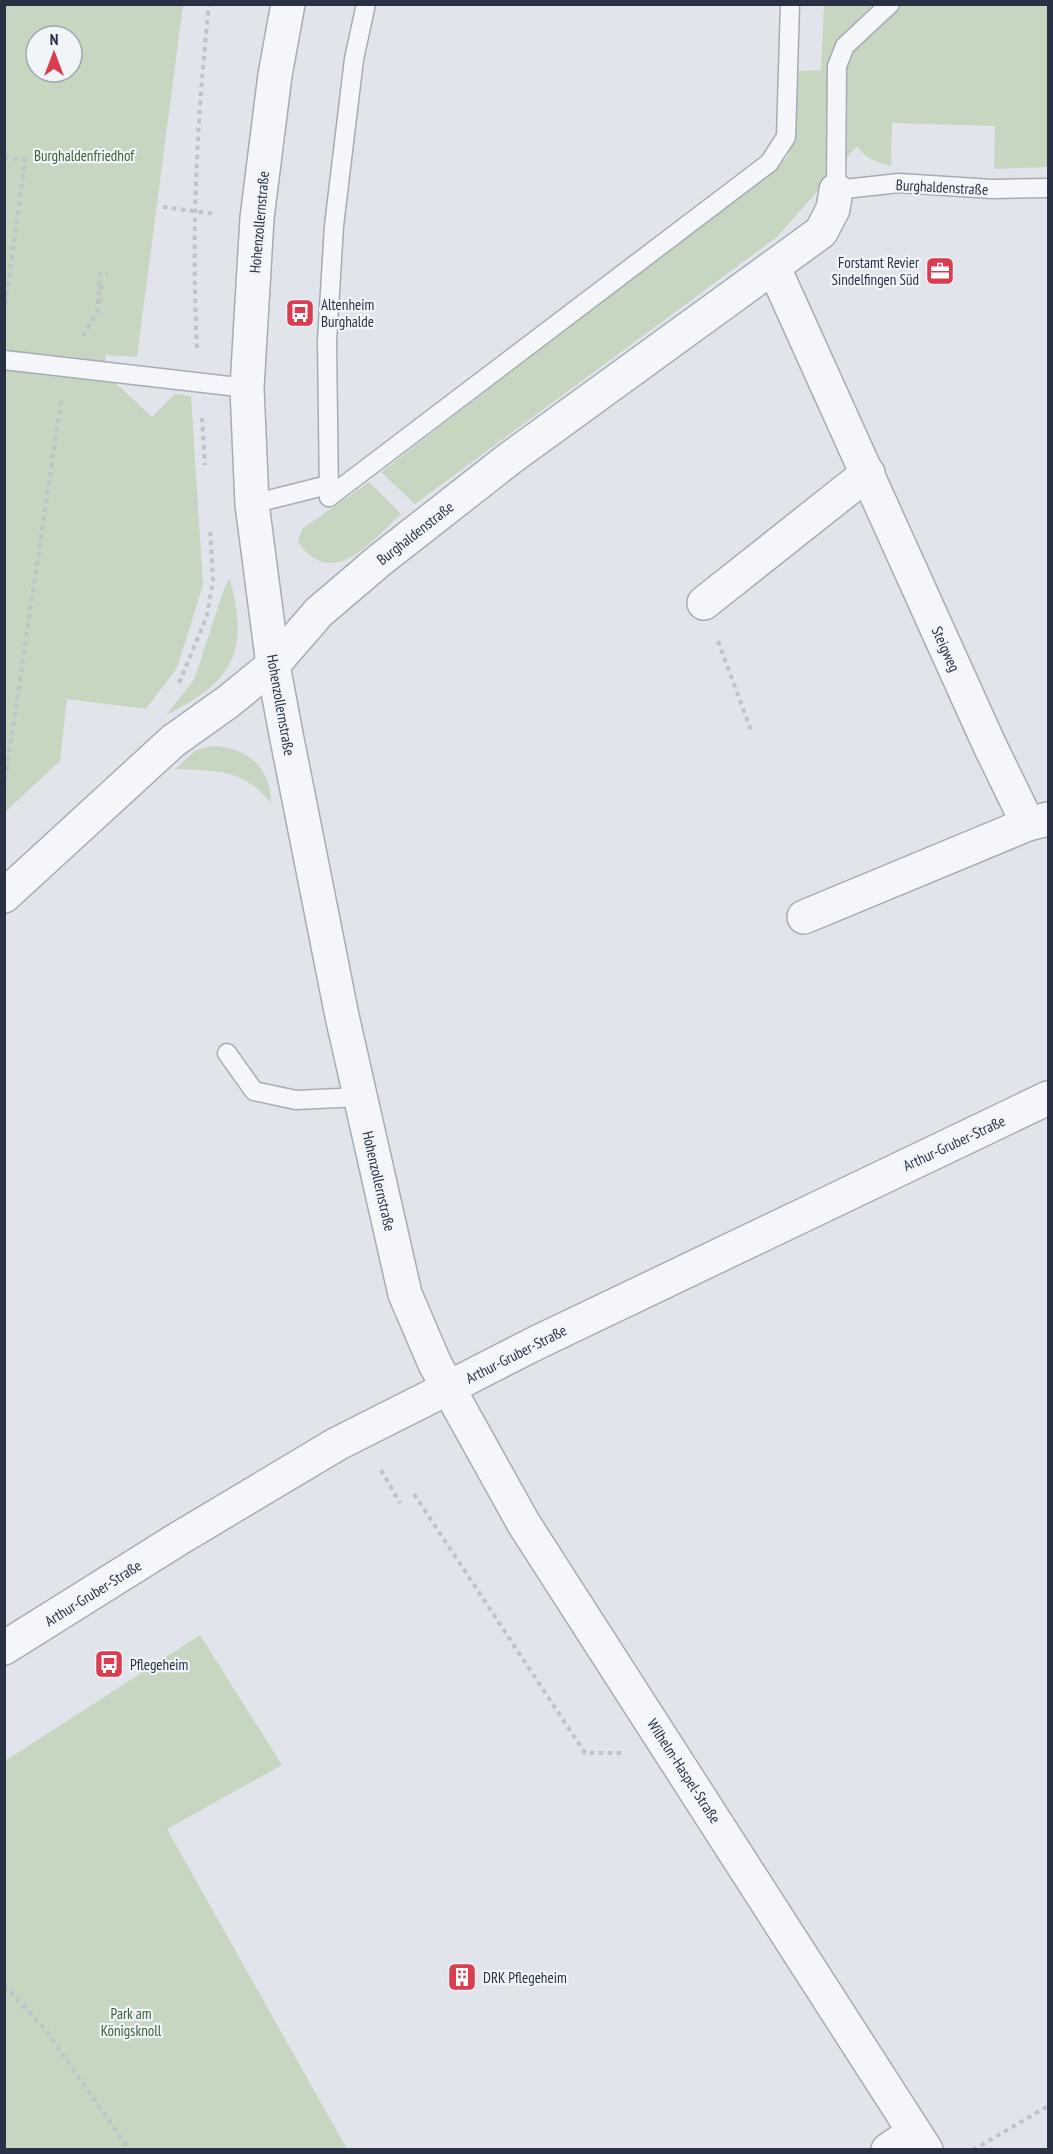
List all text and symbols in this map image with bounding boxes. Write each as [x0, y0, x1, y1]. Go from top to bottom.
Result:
north arrow [24, 24, 84, 84]
text: N [50, 29, 58, 49]
park label: Burghaldenfriedhof [34, 146, 135, 165]
street label: Hohenzollernstraße [245, 170, 273, 274]
street label: Burghaldenstraße [895, 175, 989, 199]
place label: Forstamt Revier Sindelfingen Süd [832, 253, 920, 289]
office icon: Forstamt Revier Sindelfingen Süd [924, 255, 956, 287]
place label: Altenheim Burghalde [321, 295, 374, 331]
bus stop icon: Altenheim Burghalde [284, 297, 316, 329]
street label: Burghaldenstraße [373, 497, 457, 569]
street label: Steigweg [928, 623, 964, 675]
street label: Hohenzollernstraße [263, 653, 299, 757]
street label: Arthur-Gruber-Straße [900, 1111, 1008, 1175]
street label: Hohenzollernstraße [358, 1129, 400, 1233]
street label: Arthur-Gruber-Straße [462, 1320, 570, 1388]
street label: Arthur-Gruber-Straße [41, 1556, 145, 1630]
bus stop icon: Pflegeheim [93, 1648, 125, 1680]
place label: Pflegeheim [130, 1655, 188, 1674]
street label: Wilhelm-Haspel-Straße [643, 1715, 725, 1827]
building icon: DRK Pflegeheim [446, 1961, 478, 1993]
place label: DRK Pflegeheim [483, 1968, 567, 1987]
park label: Park am Königsknoll [101, 2004, 162, 2040]

